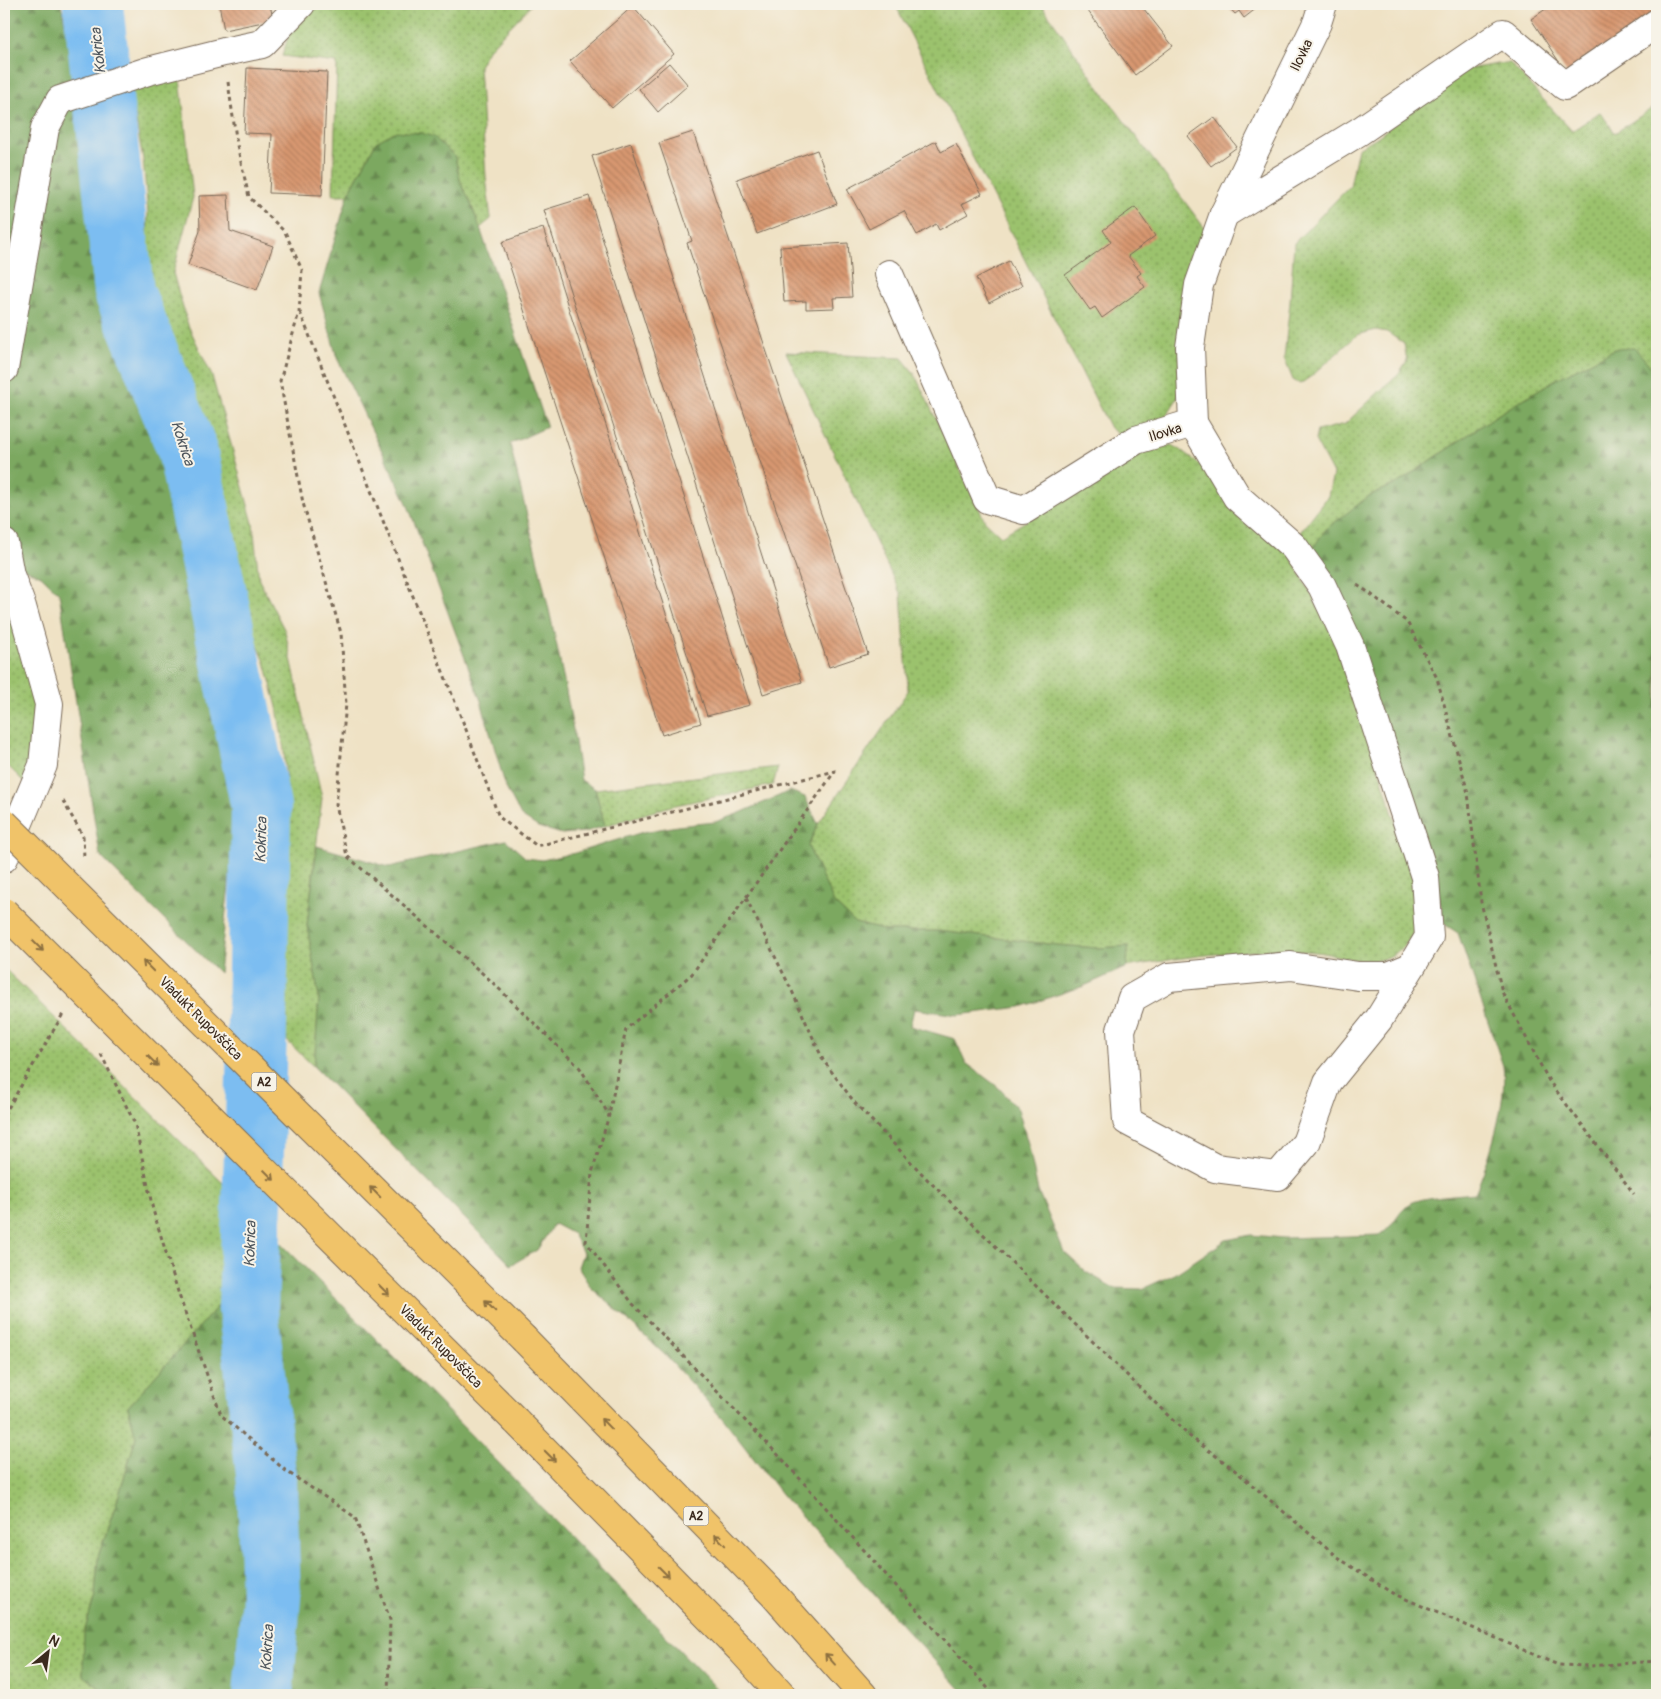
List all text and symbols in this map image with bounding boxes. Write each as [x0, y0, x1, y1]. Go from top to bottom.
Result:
water label: Kokrica [87, 26, 110, 75]
street label: Ilovka [1286, 36, 1316, 74]
water label: Kokrica [166, 418, 199, 469]
street label: Ilovka [1147, 419, 1184, 445]
water label: Kokrica [251, 816, 272, 863]
one-way arrow [32, 940, 45, 952]
one-way arrow [142, 960, 154, 972]
street label: Viadukt Rupovščica [155, 973, 246, 1064]
one-way arrow [147, 1054, 159, 1066]
road number: A2 [252, 1072, 276, 1092]
one-way arrow [262, 1169, 275, 1181]
one-way arrow [369, 1185, 381, 1198]
water label: Kokrica [240, 1220, 261, 1267]
one-way arrow [378, 1284, 390, 1296]
one-way arrow [484, 1300, 497, 1312]
street label: Viadukt Rupovščica [395, 1301, 486, 1392]
one-way arrow [600, 1417, 612, 1430]
one-way arrow [544, 1450, 556, 1462]
road number: A2 [684, 1506, 708, 1525]
one-way arrow [714, 1534, 726, 1546]
one-way arrow [658, 1565, 670, 1578]
water label: Kokrica [256, 1623, 279, 1672]
north arrow [22, 1626, 72, 1676]
text: N [46, 1631, 62, 1651]
one-way arrow [825, 1652, 836, 1665]

